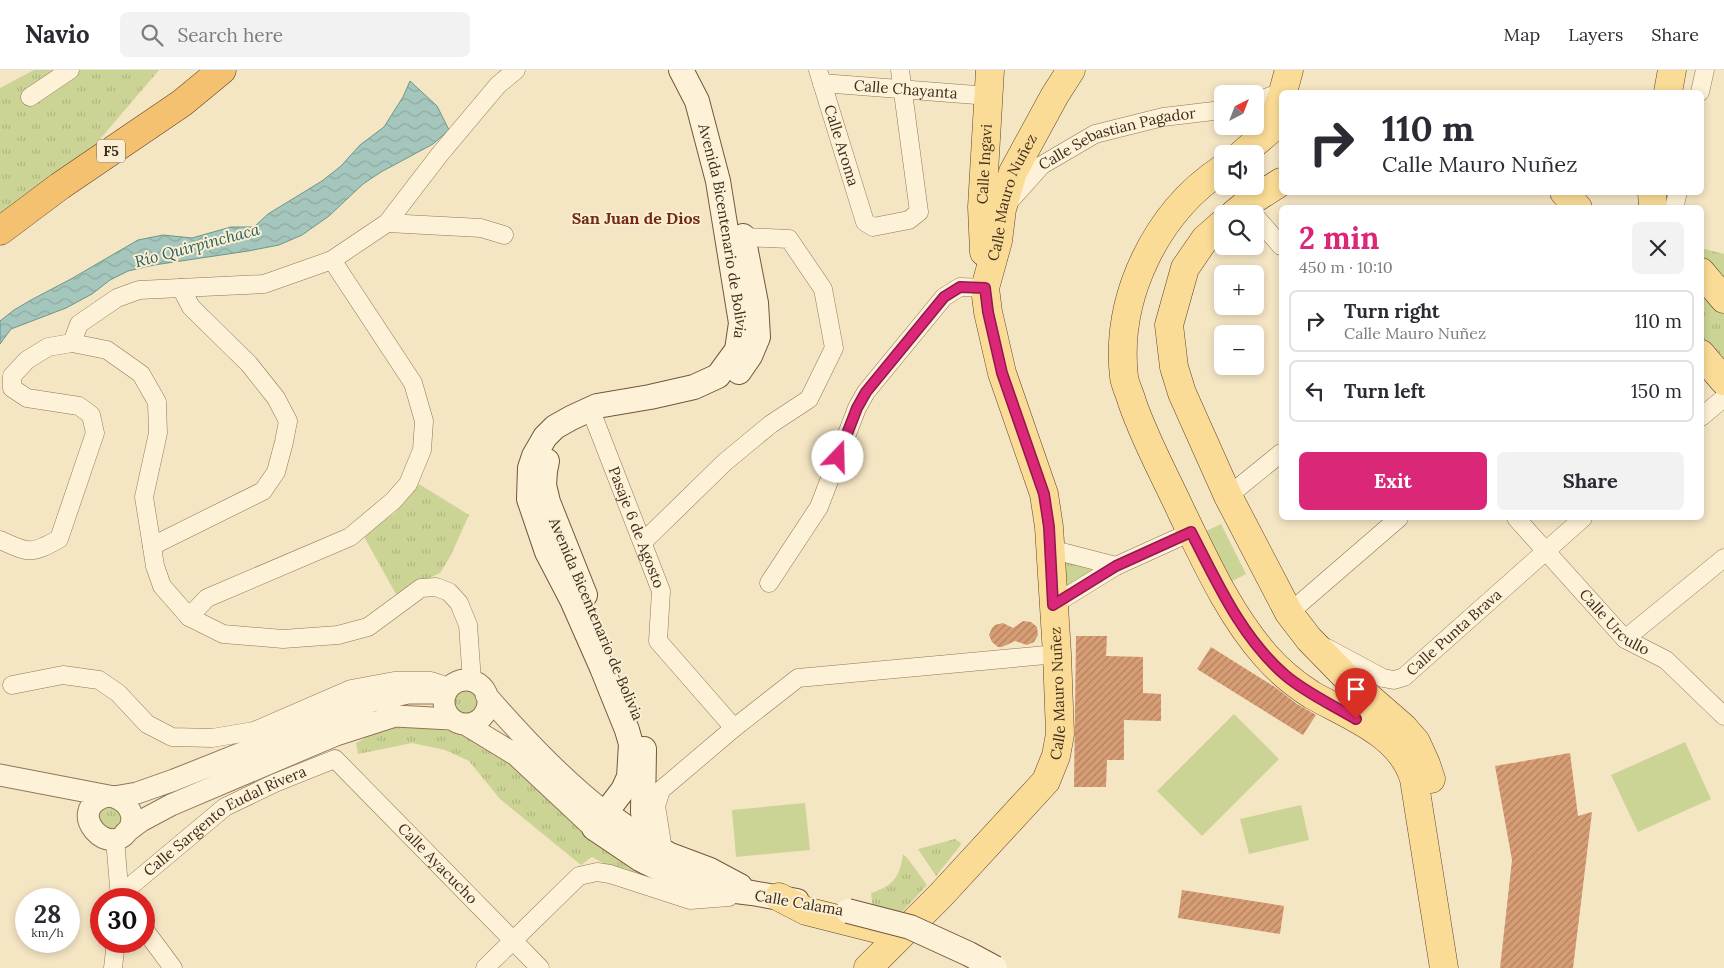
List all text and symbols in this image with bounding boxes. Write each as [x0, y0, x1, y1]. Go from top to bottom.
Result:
search box [120, 12, 470, 57]
text: Navio [25, 19, 90, 50]
icon: search [138, 21, 166, 49]
text: Search here [178, 23, 283, 47]
text: Map [1504, 23, 1540, 46]
text: Layers [1568, 23, 1623, 46]
text: Share [1651, 23, 1699, 46]
street label: Calle Chayanta [853, 76, 959, 103]
north arrow [1214, 85, 1264, 135]
map controls [1214, 85, 1264, 375]
street label: Calle Aroma [820, 102, 863, 189]
street label: Calle Sebastian Pagador [1035, 103, 1197, 174]
text: 110 m [1382, 106, 1474, 151]
icon: right [1299, 110, 1364, 175]
street label: Avenida Bicentenario de Bolivia [694, 121, 751, 340]
street label: Calle Ingavi [972, 124, 996, 205]
street label: Calle Mauro Nuñez [983, 130, 1041, 263]
road number: F5 [97, 140, 125, 162]
button: sound [1214, 145, 1264, 195]
text: Calle Mauro Nuñez [1382, 150, 1577, 178]
button: search [1214, 205, 1264, 255]
district label: San Juan de Dios [572, 208, 700, 228]
water label: Río Quirpinchaca [132, 219, 262, 271]
text: 2 min [1299, 219, 1379, 257]
button: close [1632, 222, 1684, 274]
text: 450 m · 10:10 [1299, 257, 1393, 277]
button: + [1214, 265, 1264, 315]
text: Turn right [1344, 299, 1440, 323]
icon: right [1301, 307, 1329, 335]
text: 110 m [1634, 309, 1682, 333]
text: Calle Mauro Nuñez [1344, 323, 1486, 343]
button: − [1214, 325, 1264, 375]
icon: left [1301, 377, 1329, 405]
text: Turn left [1344, 379, 1425, 403]
text: 150 m [1631, 379, 1682, 403]
position arrow [811, 430, 863, 482]
button: Exit [1299, 452, 1487, 510]
button: Share [1497, 452, 1684, 510]
street label: Pasaje 6 de Agosto [605, 463, 669, 591]
street label: Avenida Bicentenario de Bolivia [545, 514, 648, 723]
street label: Calle Punta Brava [1402, 585, 1506, 680]
street label: Calle Urcullo [1576, 585, 1653, 659]
street label: Calle Mauro Nuñez [1045, 626, 1069, 761]
pin [1335, 668, 1377, 719]
icon: arrive [1342, 675, 1370, 703]
street label: Calle Sargento Eudal Rivera [139, 761, 309, 880]
street label: Calle Ayacucho [394, 819, 482, 908]
street label: Calle Calama [753, 885, 845, 920]
speed limit sign: 30 [90, 888, 155, 953]
text: 28 [34, 898, 61, 930]
text: km/h [31, 925, 64, 940]

